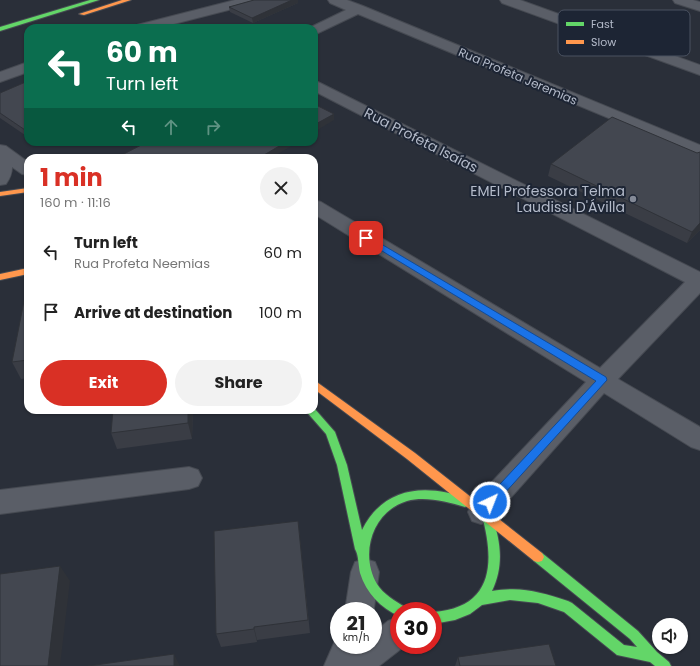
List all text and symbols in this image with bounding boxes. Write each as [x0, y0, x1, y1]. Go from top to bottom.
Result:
legend [558, 10, 690, 56]
text: Fast [591, 16, 614, 32]
text: 60 m [106, 33, 178, 72]
text: Slow [591, 34, 616, 50]
icon: left [40, 40, 92, 92]
street label: Rua Profeta Jeremias [456, 43, 580, 109]
text: Turn left [106, 71, 178, 96]
street label: Rua Profeta Isaías [361, 103, 481, 177]
icon: left [118, 116, 140, 138]
icon: ahead [160, 116, 182, 138]
icon: right [202, 116, 224, 138]
text: 1 min [40, 161, 103, 194]
button: close [260, 167, 302, 209]
place label: EMEI Professora Telma Laudissi D'Ávilla [470, 181, 625, 217]
text: 160 m · 11:16 [40, 193, 111, 212]
marker: EMEI Professora Telma Laudissi D'Ávilla [628, 194, 638, 204]
pin [349, 221, 383, 255]
icon: arrive [355, 227, 377, 249]
text: Turn left [74, 232, 138, 253]
icon: left [40, 241, 62, 263]
text: 60 m [264, 242, 302, 263]
text: Rua Profeta Neemias [74, 254, 210, 273]
icon: arrive [40, 301, 62, 323]
text: Arrive at destination [74, 302, 232, 323]
text: 100 m [259, 302, 302, 323]
button: Exit [40, 360, 167, 406]
button: Share [175, 360, 302, 406]
position arrow [469, 481, 511, 523]
speed limit sign: 30 [390, 602, 442, 654]
text: 21 [347, 609, 365, 637]
map controls [652, 618, 688, 654]
button: sound [652, 618, 688, 654]
text: km/h [343, 630, 369, 645]

